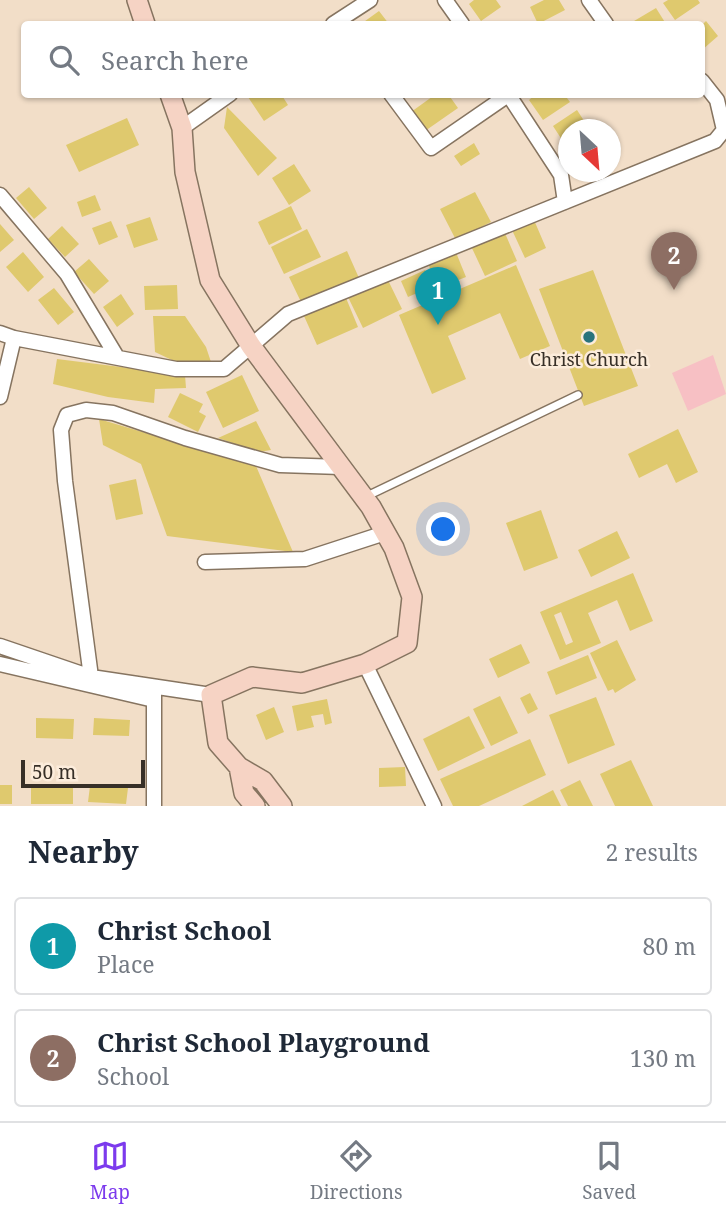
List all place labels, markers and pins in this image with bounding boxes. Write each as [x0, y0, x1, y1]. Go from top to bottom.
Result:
pin: 2 [651, 232, 697, 290]
pin: 1 [415, 267, 461, 325]
marker: Christ Church [581, 329, 597, 345]
place label: Christ Church [530, 347, 648, 371]

